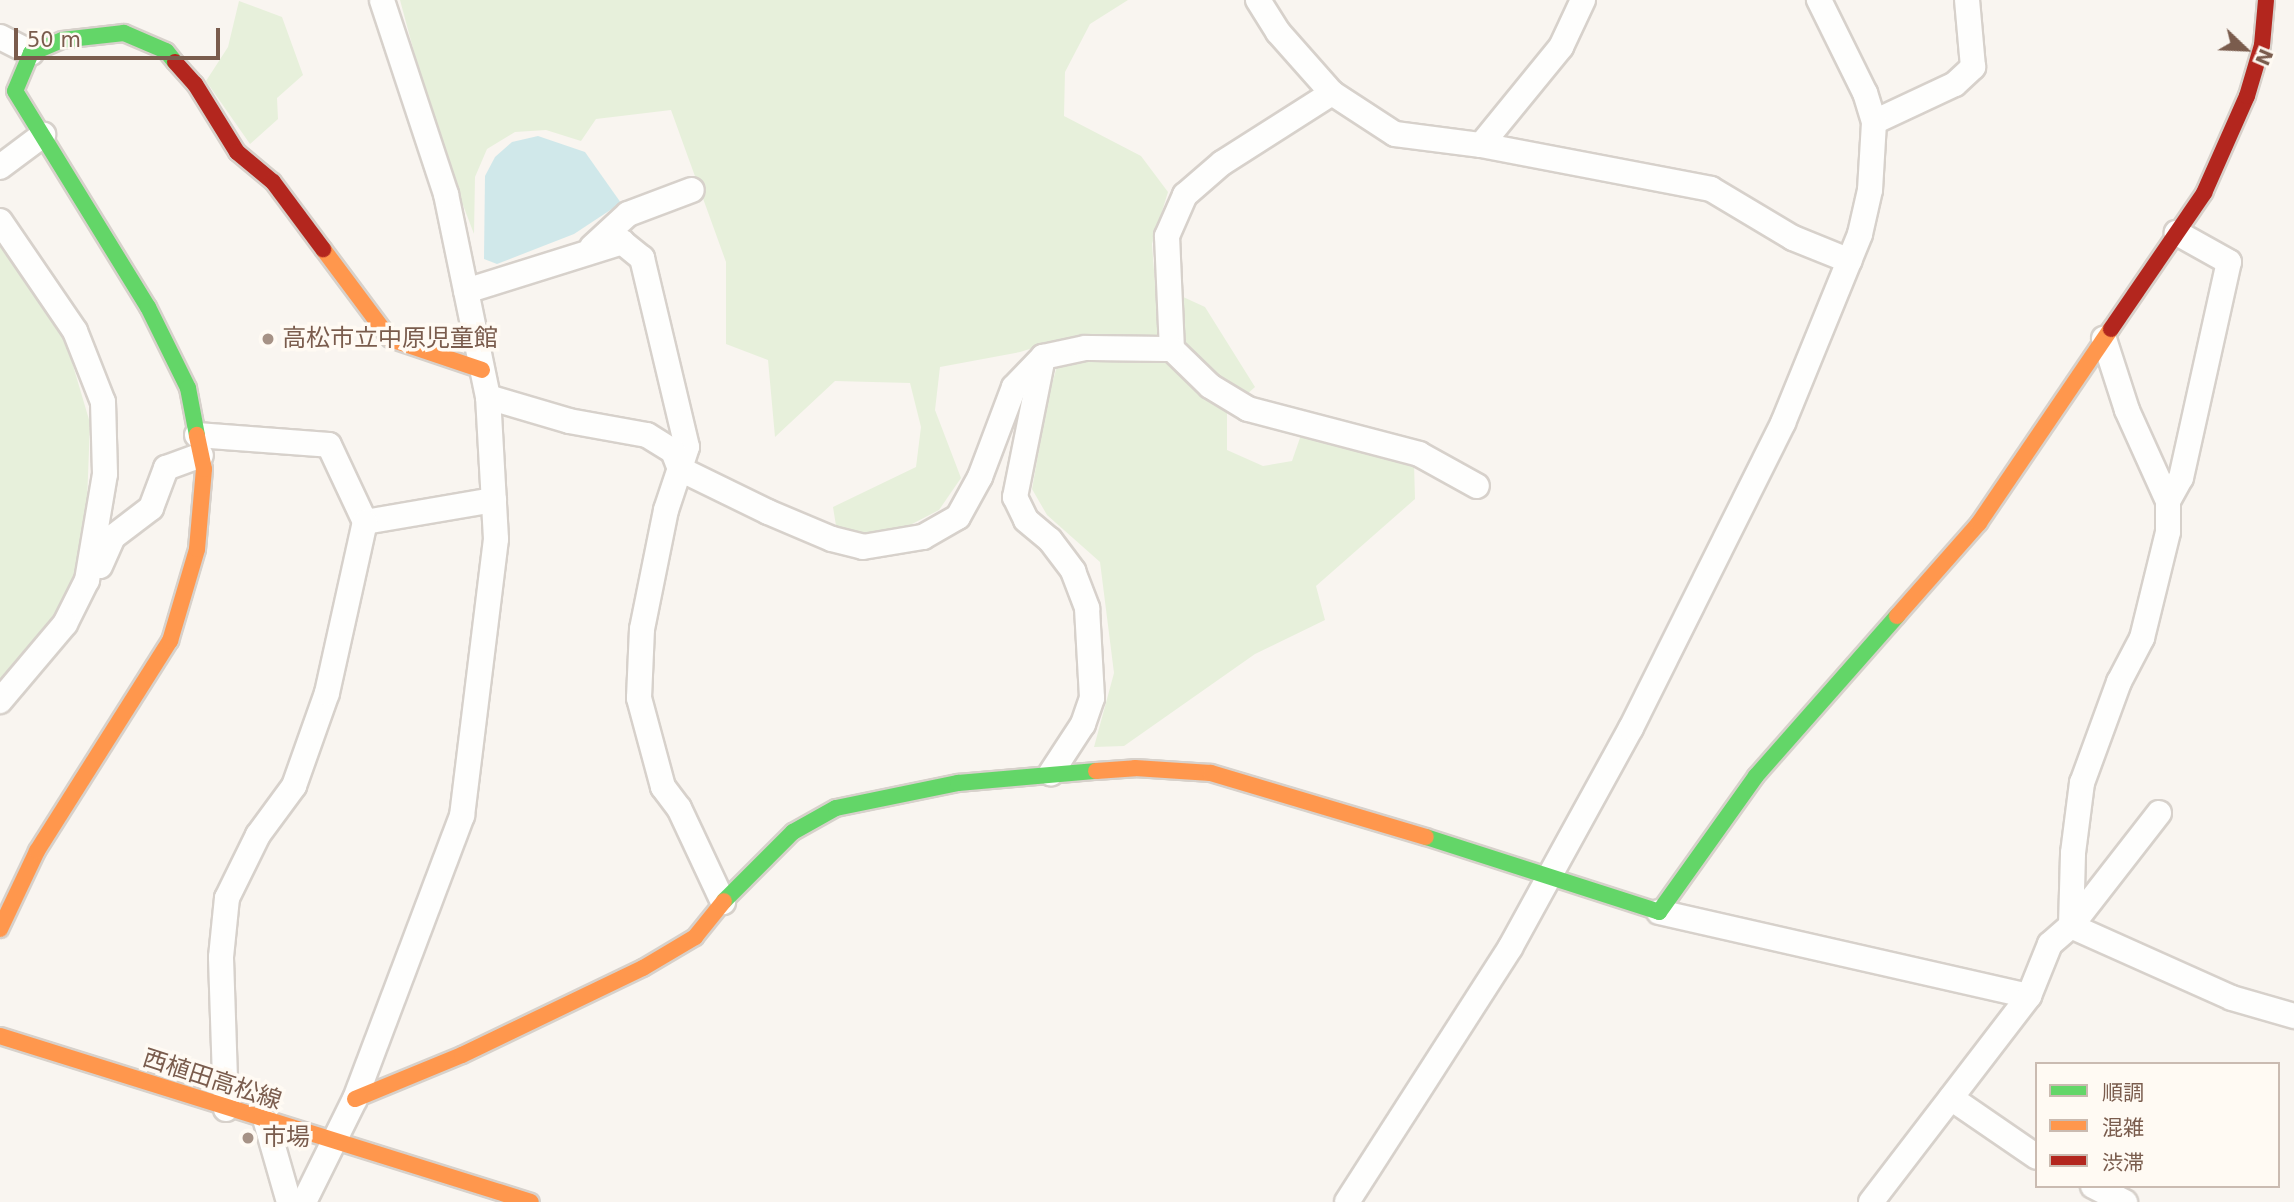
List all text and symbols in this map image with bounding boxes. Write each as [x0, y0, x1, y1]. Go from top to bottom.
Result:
scale bar [18, 14, 224, 58]
north arrow [2210, 14, 2280, 84]
text: 50 m [27, 28, 81, 52]
text: N [2251, 46, 2278, 69]
place label: 高松市立中原児童館 [282, 325, 498, 353]
marker: 高松市立中原児童館 [260, 331, 276, 347]
street label: 西植田高松線 [139, 1044, 285, 1116]
legend [2035, 1062, 2280, 1188]
text: 順調 [2102, 1081, 2144, 1105]
text: 混雑 [2102, 1116, 2144, 1140]
place label: 市場 [262, 1124, 310, 1152]
marker: 市場 [240, 1130, 256, 1146]
text: 渋滞 [2102, 1151, 2144, 1175]

